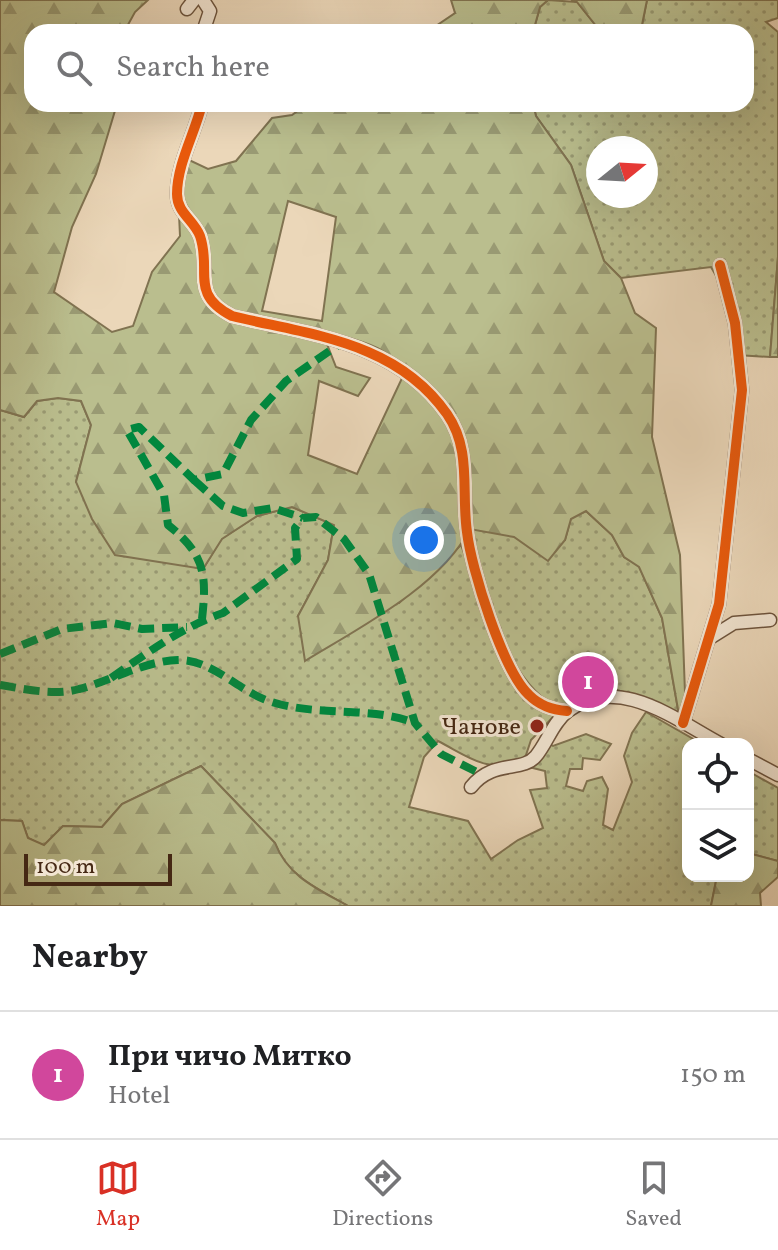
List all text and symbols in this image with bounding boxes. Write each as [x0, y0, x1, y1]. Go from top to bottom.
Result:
search box [24, 24, 754, 112]
icon: search [52, 46, 96, 90]
text: Search here [116, 47, 270, 89]
north arrow [586, 136, 658, 208]
your location [404, 520, 444, 560]
pin: 1 [562, 652, 614, 712]
place label: Чанове [441, 711, 521, 745]
marker: Чанове [528, 717, 546, 735]
map controls [682, 738, 754, 882]
button: locate [682, 738, 754, 810]
button: layers [682, 810, 754, 882]
scale bar [24, 850, 172, 886]
text: 100 m [36, 852, 95, 883]
text: Nearby [32, 935, 148, 982]
text: При чичо Митко [108, 1036, 352, 1078]
text: 1 [53, 1057, 63, 1093]
text: 150 m [680, 1057, 746, 1093]
text: Hotel [108, 1078, 170, 1114]
tab: Map [96, 1156, 140, 1235]
tab: Directions [332, 1156, 433, 1235]
tab: Saved [625, 1156, 682, 1235]

